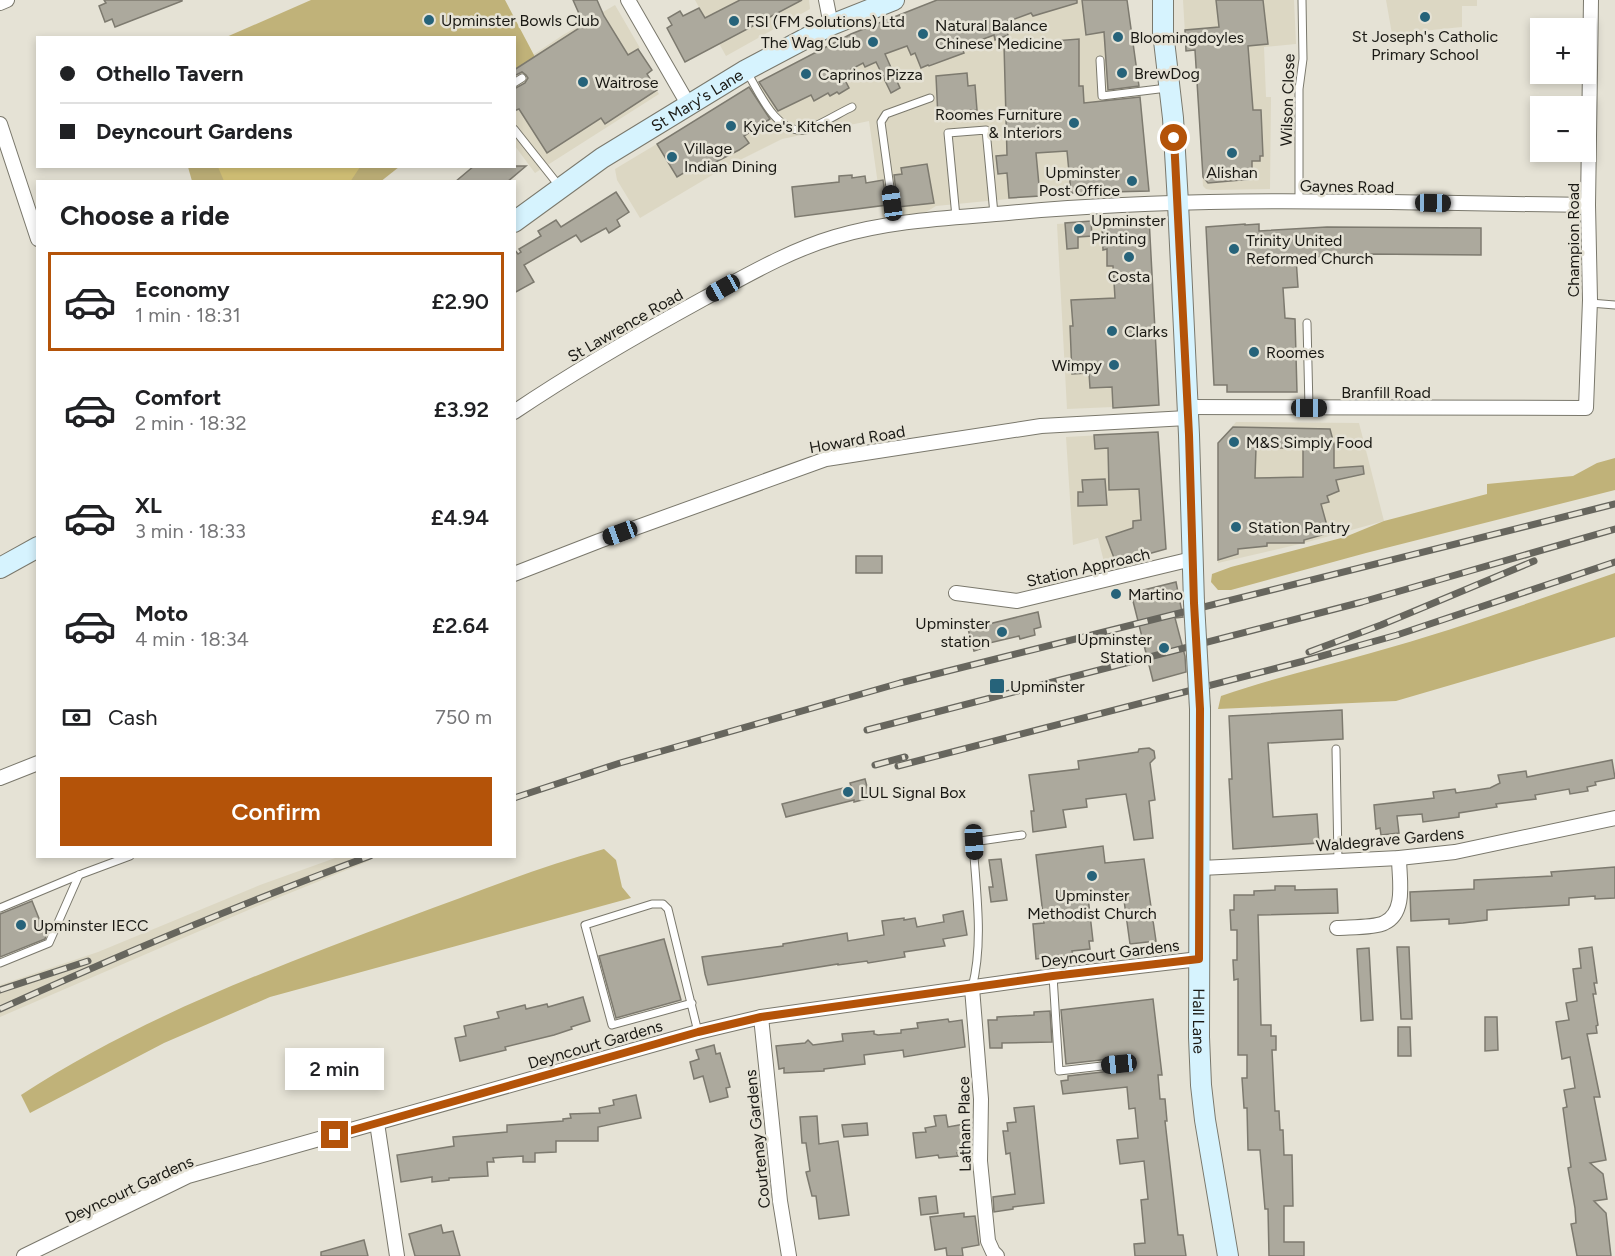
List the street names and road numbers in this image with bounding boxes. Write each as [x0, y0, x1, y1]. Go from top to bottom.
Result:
street label: Wilson Close [1276, 53, 1299, 147]
street label: St Mary's Lane [648, 65, 747, 136]
street label: Gaynes Road [1300, 176, 1394, 197]
street label: Champion Road [1564, 183, 1583, 297]
street label: St Lawrence Road [564, 285, 686, 366]
street label: Branfill Road [1341, 383, 1431, 402]
street label: Howard Road [808, 422, 907, 457]
street label: Station Approach [1025, 544, 1152, 591]
street label: Waldegrave Gardens [1315, 824, 1465, 855]
street label: Deyncourt Gardens [1040, 936, 1180, 971]
street label: Hall Lane [1189, 988, 1209, 1054]
street label: Deyncourt Gardens [526, 1016, 665, 1073]
street label: Courtenay Gardens [741, 1069, 774, 1209]
street label: Latham Place [954, 1076, 975, 1172]
street label: Deyncourt Gardens [62, 1151, 196, 1228]

